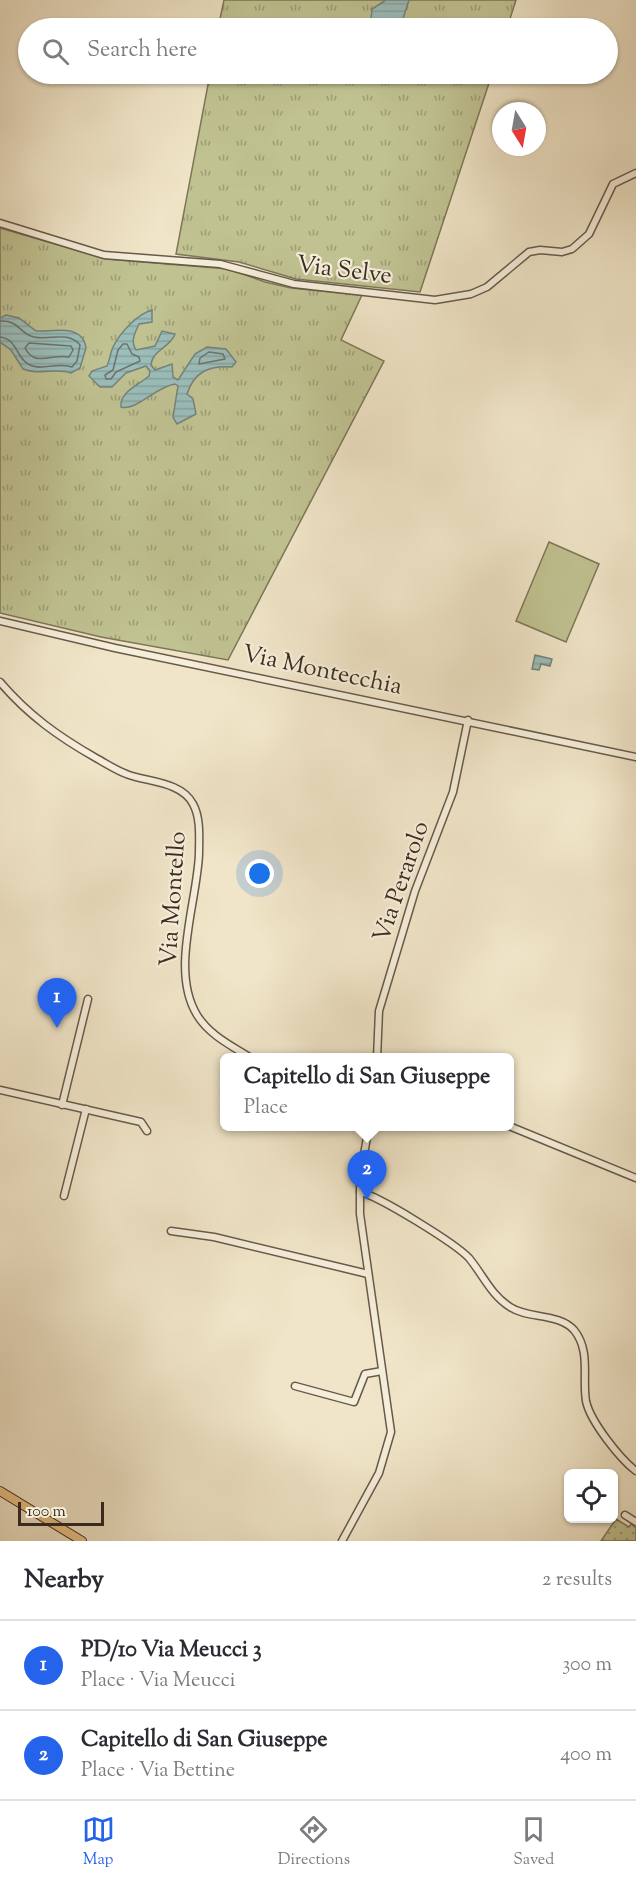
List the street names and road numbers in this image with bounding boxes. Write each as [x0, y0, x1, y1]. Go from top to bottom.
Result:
street label: Via Selve [294, 248, 394, 294]
street label: Via Montecchia [239, 637, 405, 705]
street label: Via Perarolo [365, 817, 439, 947]
street label: Via Montello [152, 830, 196, 968]

